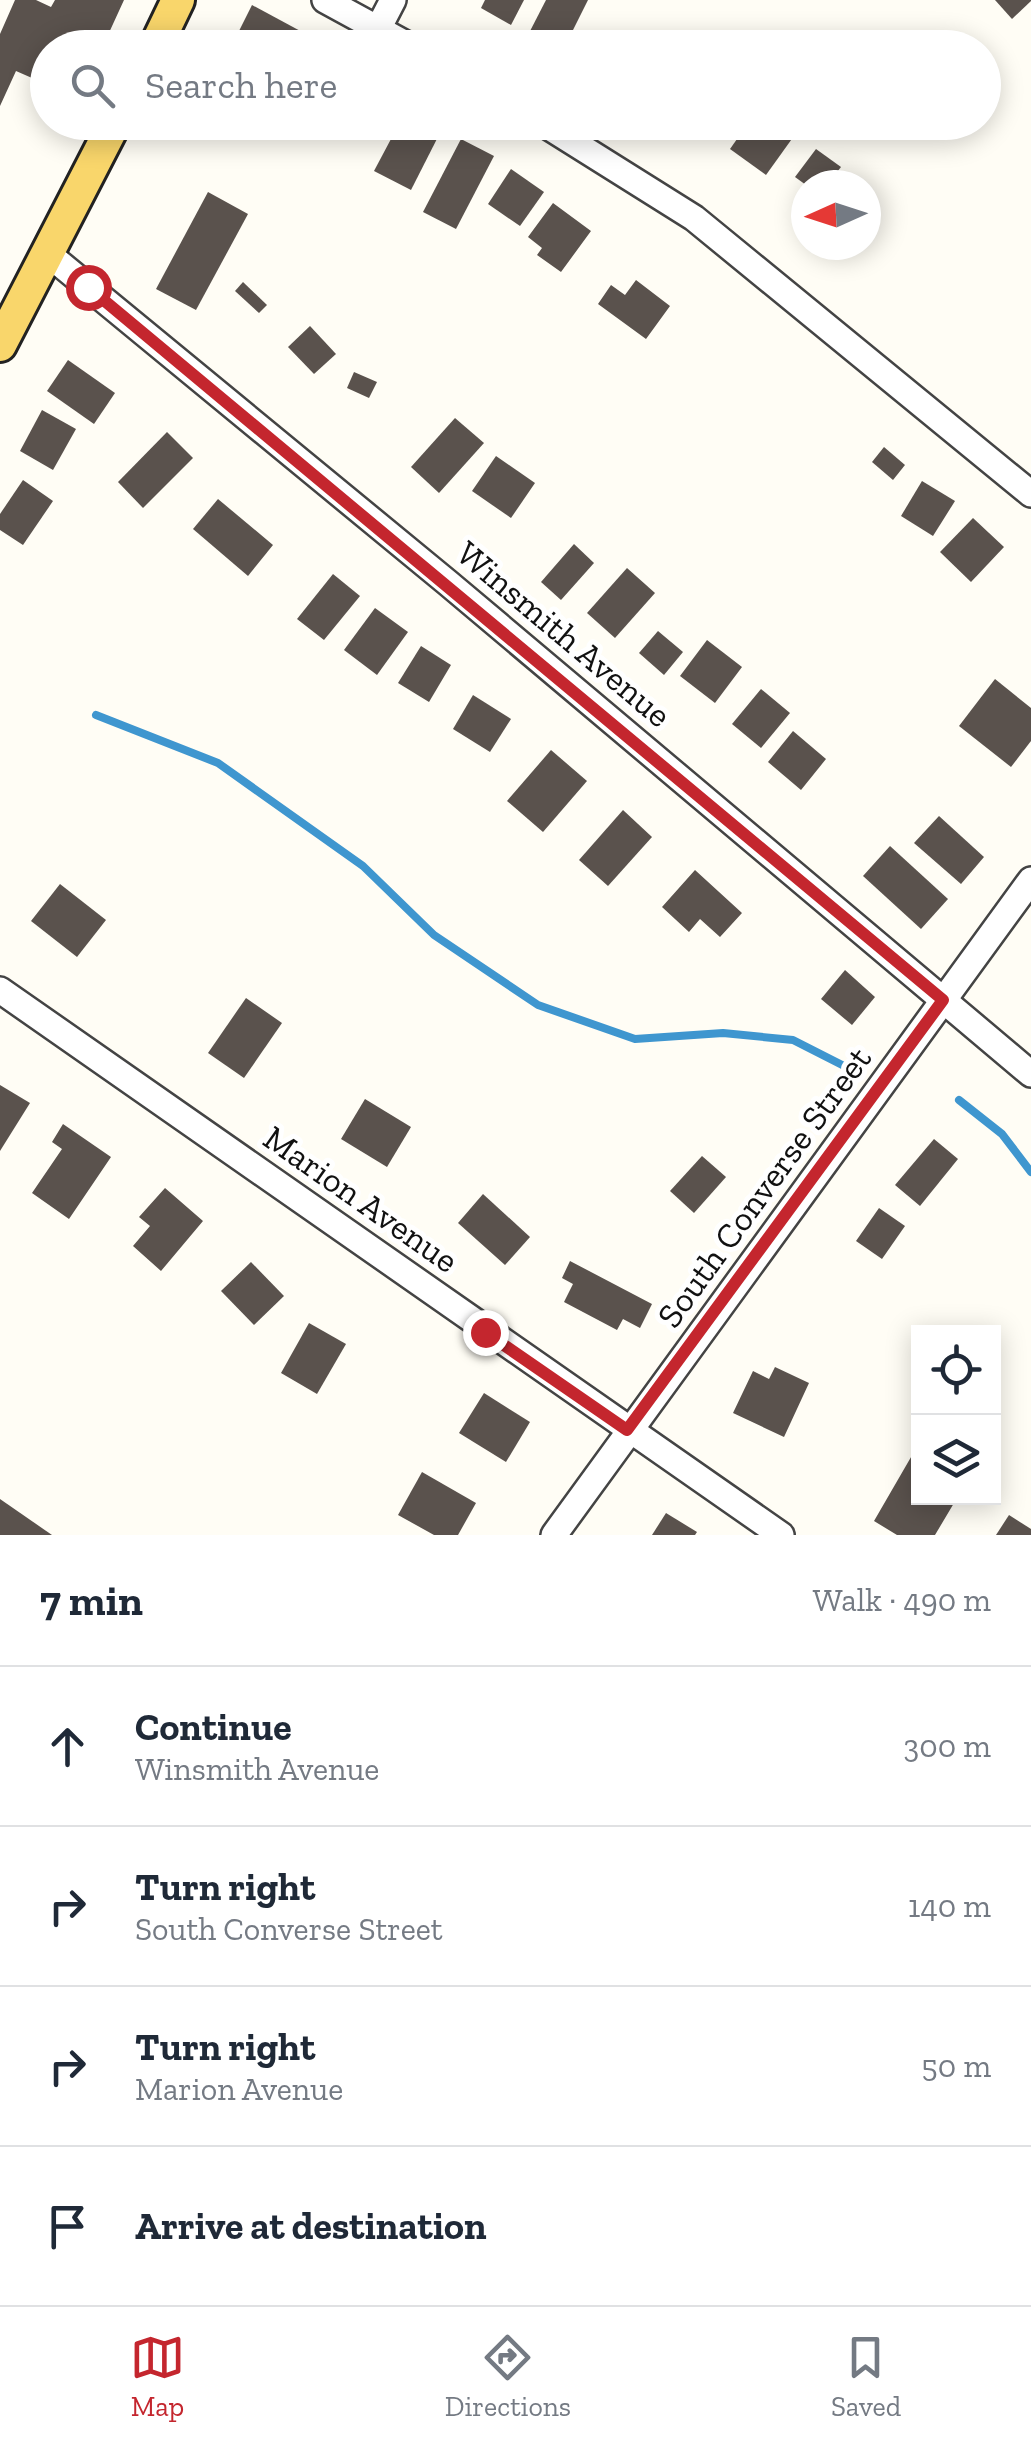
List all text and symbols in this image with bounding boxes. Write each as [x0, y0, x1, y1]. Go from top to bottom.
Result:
search box [30, 30, 1001, 140]
icon: search [65, 58, 120, 113]
text: Search here [145, 62, 337, 108]
north arrow [791, 170, 881, 260]
route start [66, 265, 112, 311]
street label: Winsmith Avenue [448, 532, 680, 736]
street label: South Converse Street [648, 1039, 880, 1335]
street label: Marion Avenue [256, 1116, 466, 1282]
route end [463, 1310, 509, 1356]
map controls [911, 1325, 1001, 1505]
button: locate [911, 1325, 1001, 1415]
button: layers [911, 1415, 1001, 1505]
text: 7 min [40, 1575, 143, 1626]
text: Walk · 490 m [813, 1581, 991, 1619]
text: Continue [135, 1704, 292, 1750]
icon: ahead [40, 1719, 95, 1774]
text: 300 m [904, 1727, 991, 1765]
text: Winsmith Avenue [135, 1750, 379, 1788]
text: Turn right [135, 1864, 315, 1910]
icon: right [40, 1879, 95, 1934]
text: 140 m [908, 1887, 991, 1925]
text: South Converse Street [135, 1910, 443, 1948]
text: Turn right [135, 2024, 315, 2070]
icon: right [40, 2039, 95, 2094]
text: 50 m [921, 2047, 991, 2085]
text: Marion Avenue [135, 2070, 343, 2108]
icon: arrive [40, 2199, 95, 2254]
text: Arrive at destination [135, 2203, 486, 2249]
tab: Map [130, 2330, 185, 2423]
tab: Directions [445, 2330, 571, 2423]
tab: Saved [831, 2330, 901, 2423]

